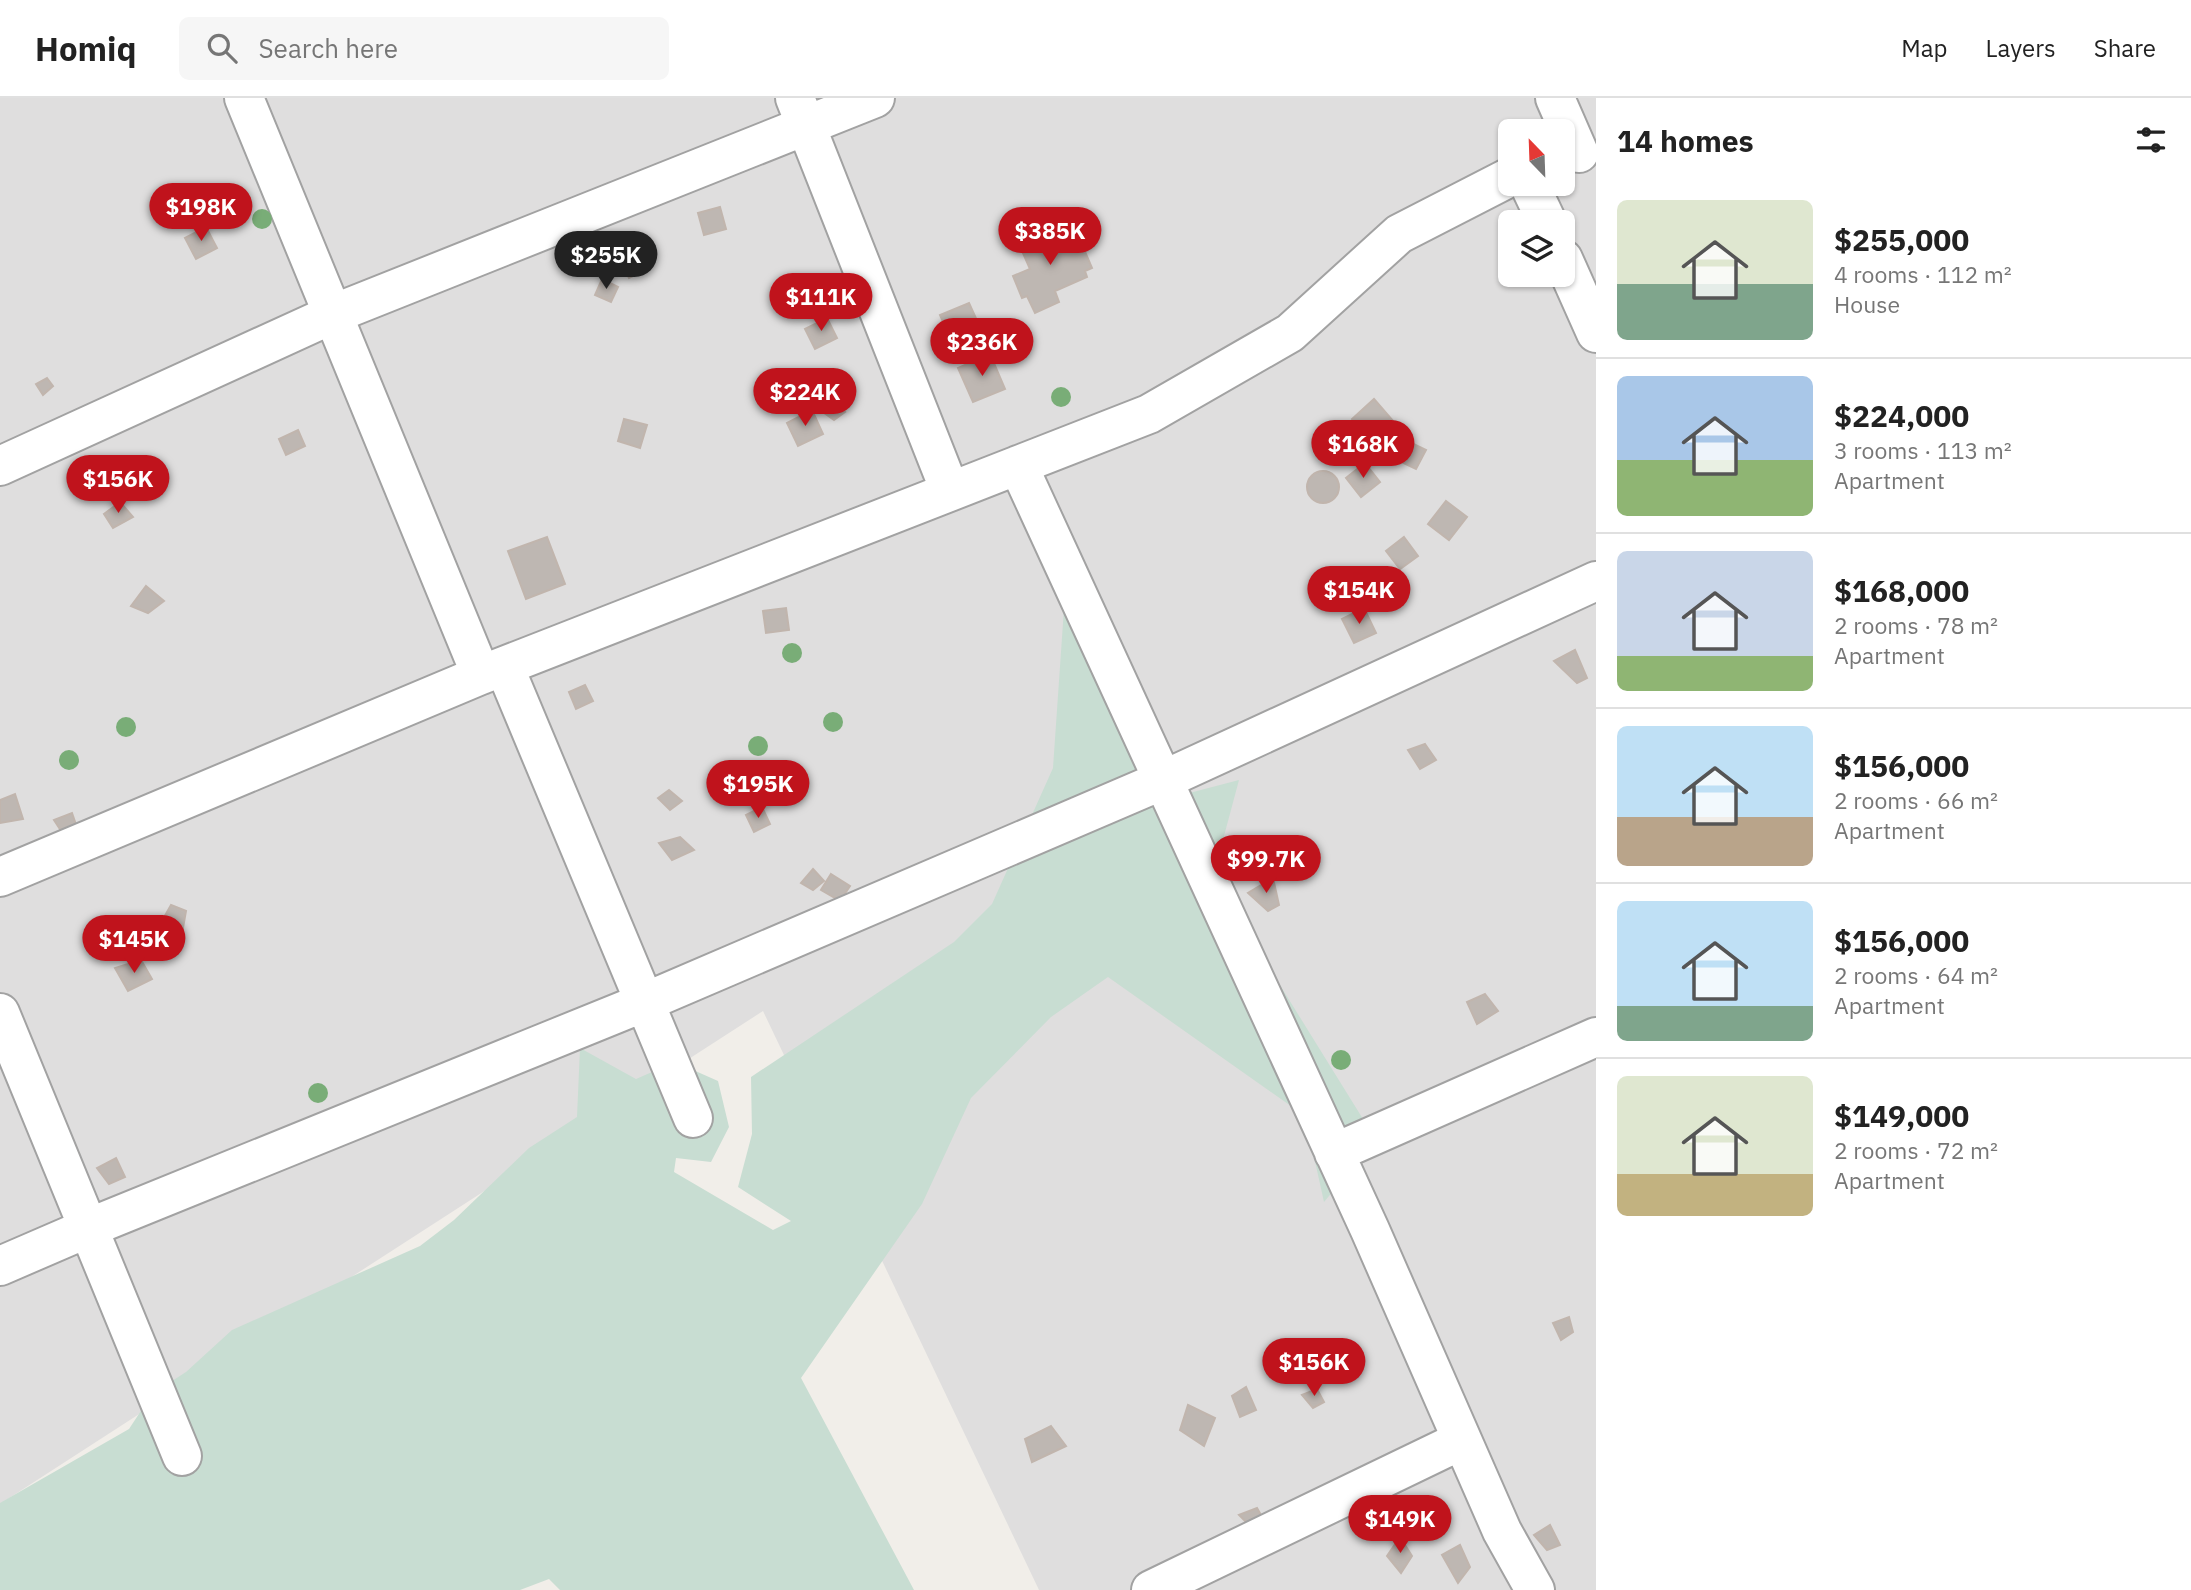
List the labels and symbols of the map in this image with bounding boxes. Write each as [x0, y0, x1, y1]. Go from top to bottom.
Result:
north arrow [1498, 119, 1575, 196]
pin: $198K [152, 184, 250, 243]
pin: $385K [1001, 208, 1099, 267]
pin: $255K [557, 232, 655, 291]
pin: $111K [772, 274, 870, 333]
pin: $236K [933, 318, 1031, 378]
pin: $224K [756, 368, 854, 428]
pin: $168K [1314, 420, 1412, 480]
pin: $156K [69, 456, 167, 515]
pin: $154K [1310, 566, 1408, 626]
pin: $195K [709, 760, 807, 820]
pin: $99.7K [1209, 836, 1323, 895]
pin: $145K [85, 916, 183, 975]
pin: $156K [1265, 1338, 1363, 1398]
pin: $149K [1351, 1496, 1449, 1555]

